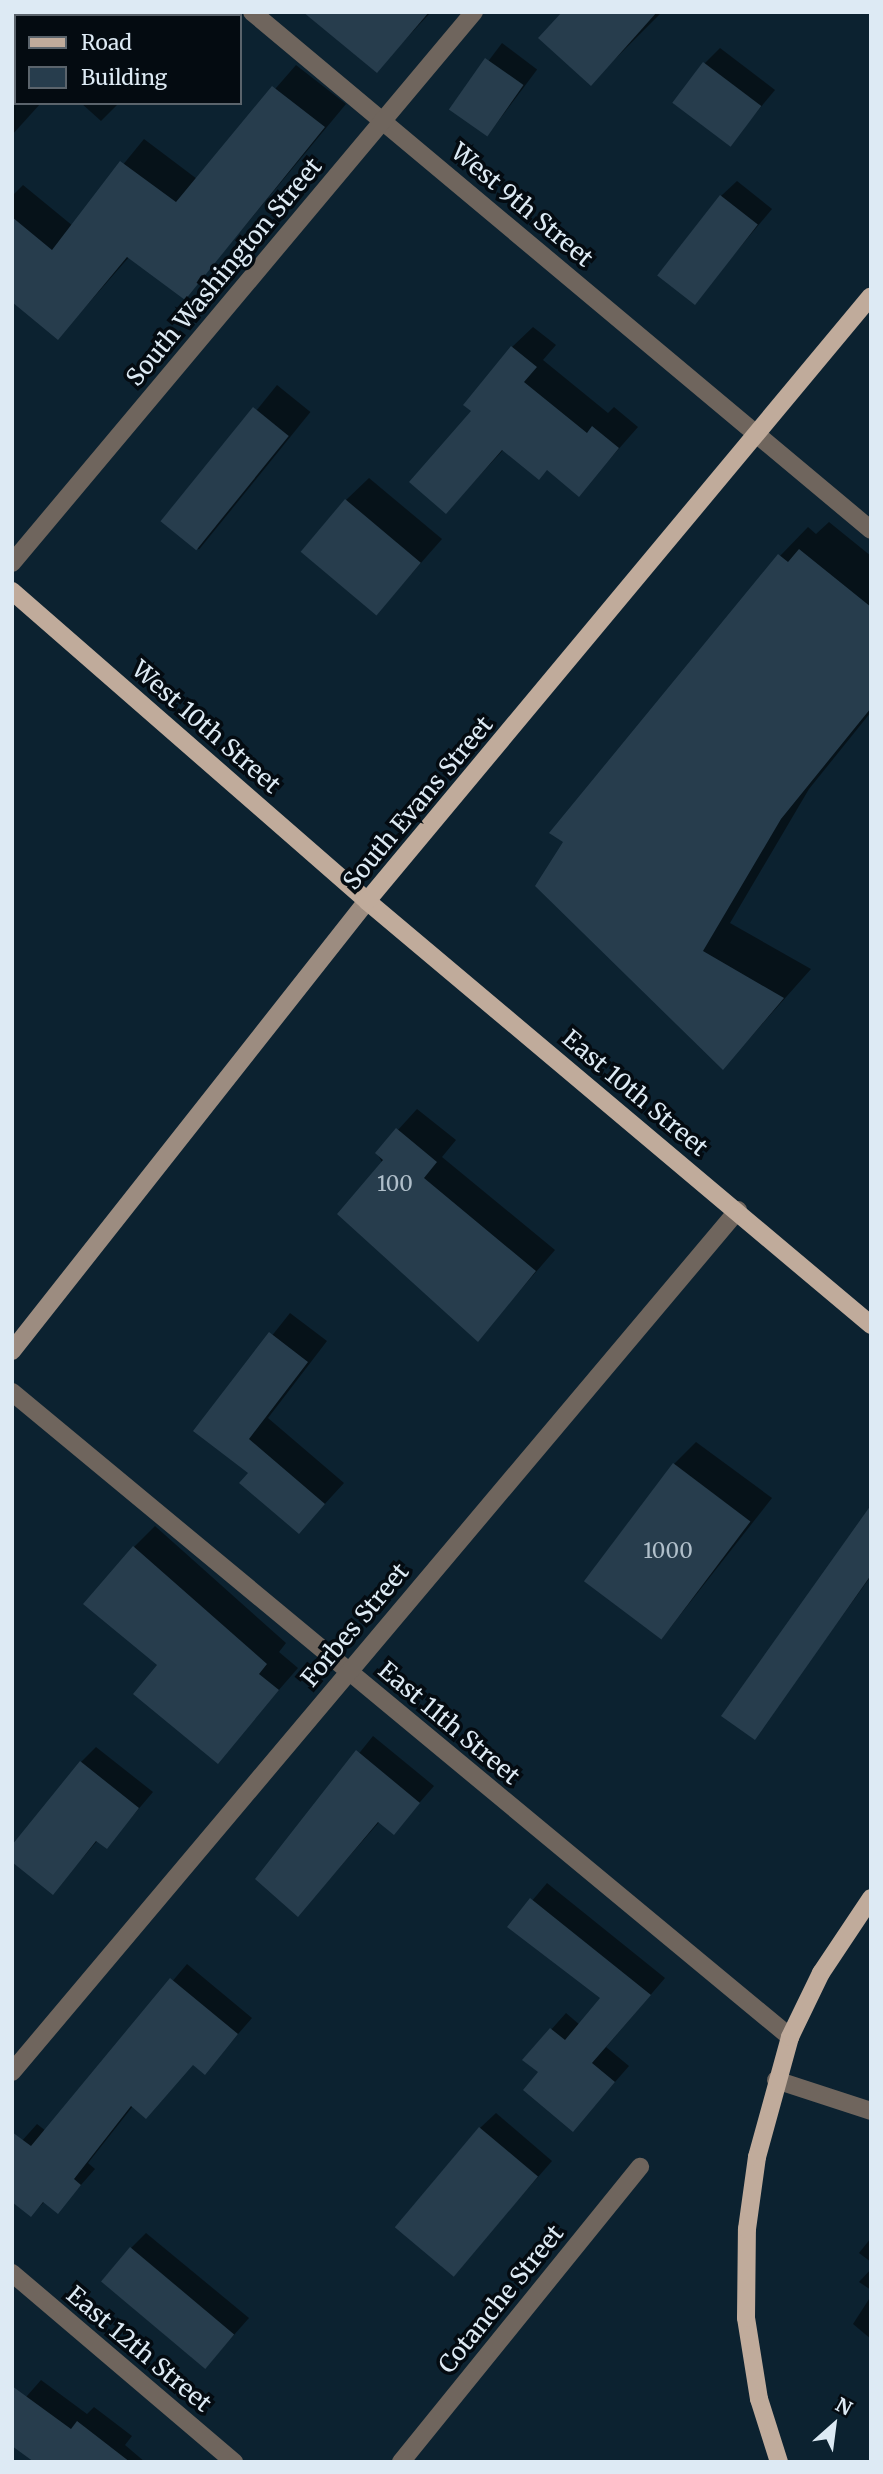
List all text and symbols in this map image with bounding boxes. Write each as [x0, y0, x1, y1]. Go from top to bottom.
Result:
legend [14, 14, 242, 105]
text: Road [81, 29, 132, 56]
text: Building [81, 64, 167, 91]
street label: West 9th Street [445, 137, 599, 273]
street label: South Washington Street [120, 152, 328, 392]
street label: West 10th Street [126, 655, 286, 799]
street label: South Evans Street [337, 711, 499, 895]
street label: East 10th Street [557, 1024, 713, 1162]
house number: 100 [377, 1171, 413, 1197]
house number: 1000 [643, 1538, 693, 1564]
street label: Forbes Street [295, 1558, 415, 1692]
street label: East 11th Street [373, 1656, 525, 1790]
street label: Cotanche Street [432, 2219, 570, 2379]
street label: East 12th Street [61, 2280, 217, 2418]
north arrow [799, 2390, 869, 2460]
text: N [832, 2392, 856, 2421]

